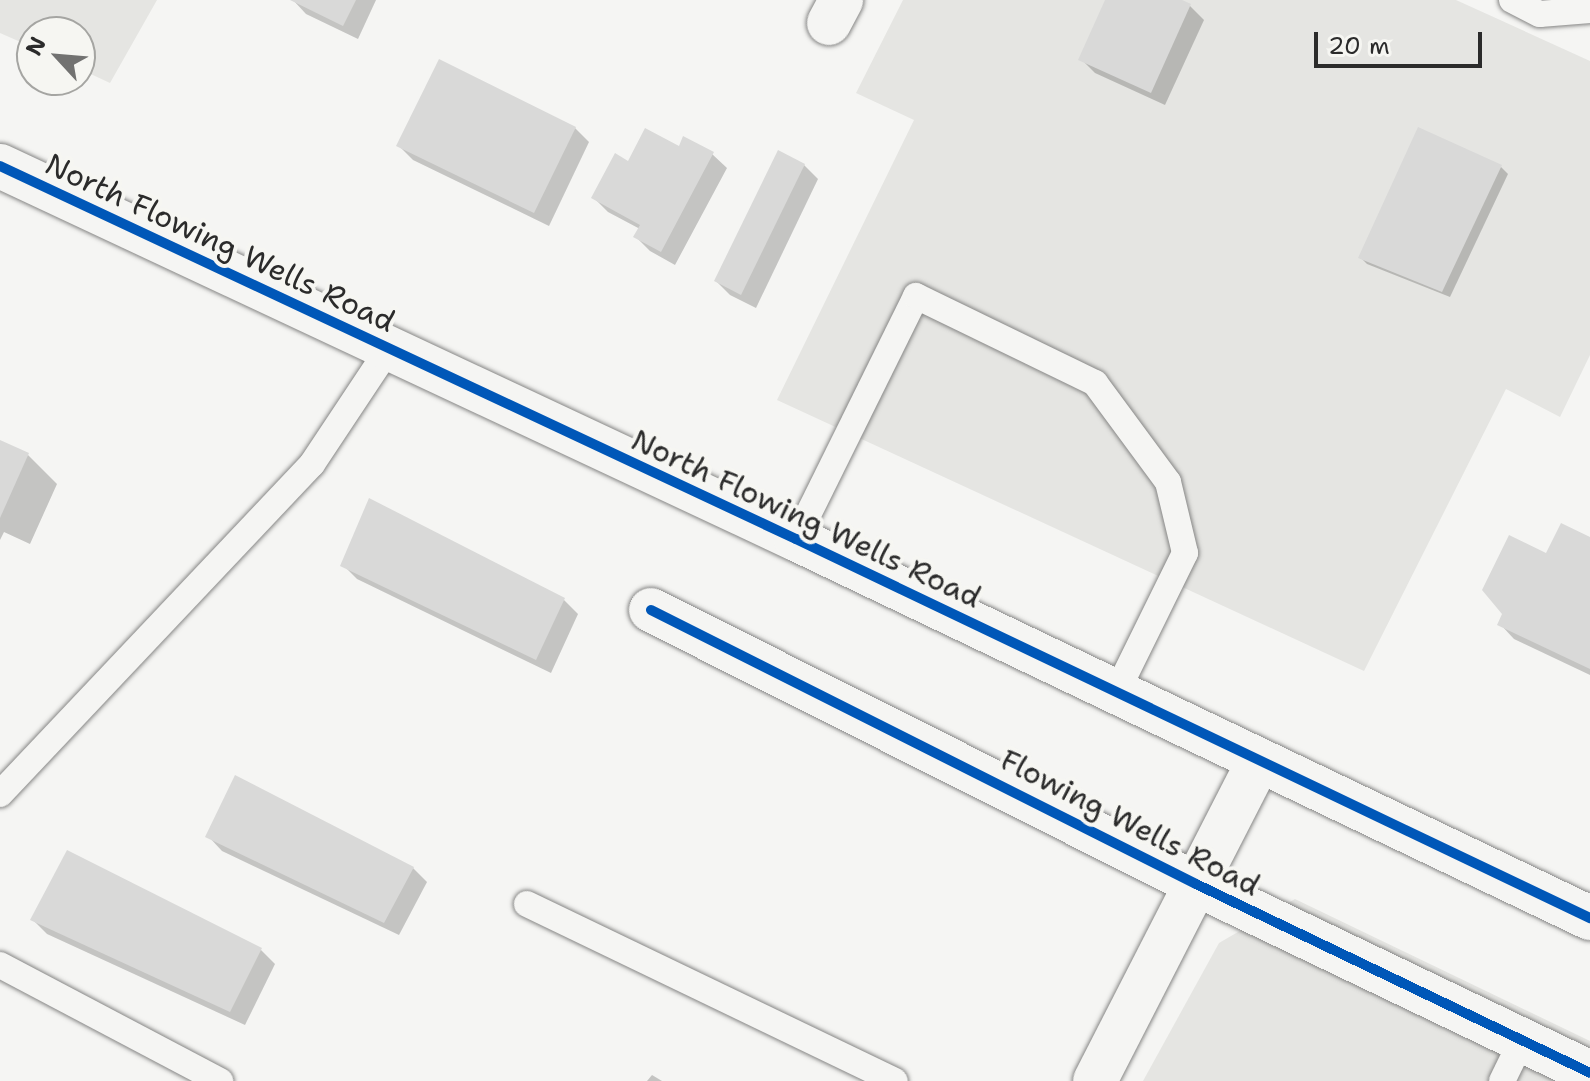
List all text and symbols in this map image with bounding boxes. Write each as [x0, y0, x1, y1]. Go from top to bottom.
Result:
north arrow [16, 16, 96, 96]
scale bar [1318, 16, 1486, 66]
text: 20 m [1328, 30, 1390, 62]
text: N [19, 32, 53, 60]
street label: North Flowing Wells Road [40, 146, 400, 340]
street label: North Flowing Wells Road [626, 422, 986, 616]
street label: Flowing Wells Road [994, 742, 1266, 904]

